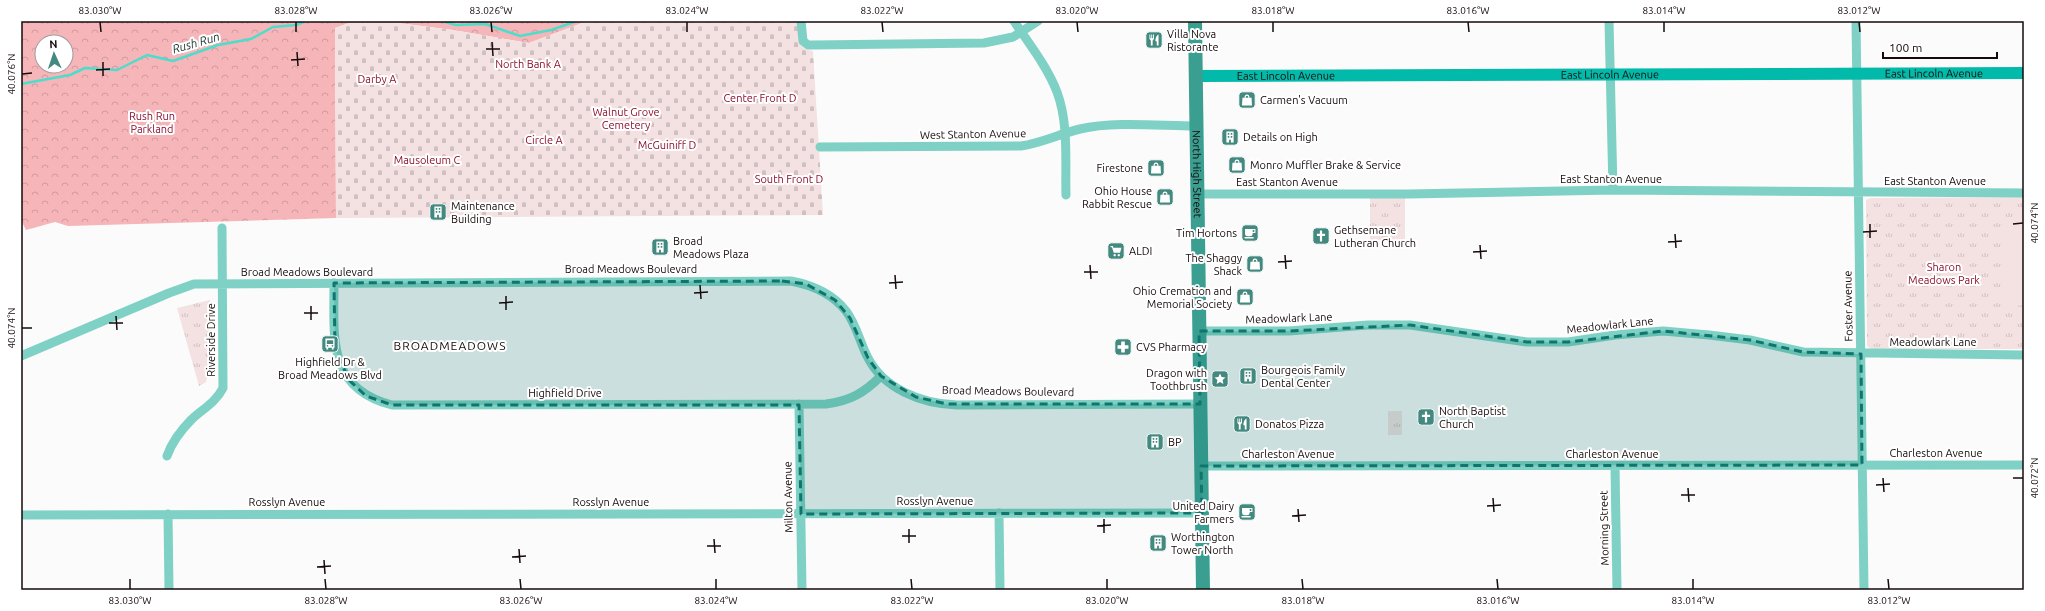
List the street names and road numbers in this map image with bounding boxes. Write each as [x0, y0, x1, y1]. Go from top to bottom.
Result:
street label: East Lincoln Avenue [1885, 67, 1983, 80]
street label: East Lincoln Avenue [1561, 68, 1659, 81]
street label: East Lincoln Avenue [1237, 69, 1335, 82]
street label: West Stanton Avenue [920, 127, 1026, 141]
street label: North High Street [1191, 130, 1204, 219]
street label: East Stanton Avenue [1560, 173, 1662, 185]
street label: East Stanton Avenue [1884, 175, 1986, 187]
street label: East Stanton Avenue [1236, 176, 1338, 188]
street label: Broad Meadows Boulevard [565, 263, 697, 275]
street label: Broad Meadows Boulevard [241, 266, 373, 278]
street label: Foster Avenue [1841, 270, 1855, 342]
street label: Riverside Drive [205, 303, 217, 377]
street label: Meadowlark Lane [1245, 310, 1333, 326]
street label: Meadowlark Lane [1566, 314, 1654, 336]
street label: Meadowlark Lane [1889, 336, 1977, 348]
street label: Broad Meadows Boulevard [942, 384, 1074, 398]
street label: Highfield Drive [528, 387, 602, 399]
street label: Charleston Avenue [1889, 447, 1983, 459]
street label: Charleston Avenue [1241, 448, 1335, 460]
street label: Charleston Avenue [1565, 448, 1659, 460]
street label: Milton Avenue [781, 461, 795, 533]
street label: Morning Street [1597, 490, 1611, 566]
street label: Rosslyn Avenue [897, 495, 973, 507]
street label: Rosslyn Avenue [249, 496, 325, 508]
street label: Rosslyn Avenue [573, 496, 649, 508]

